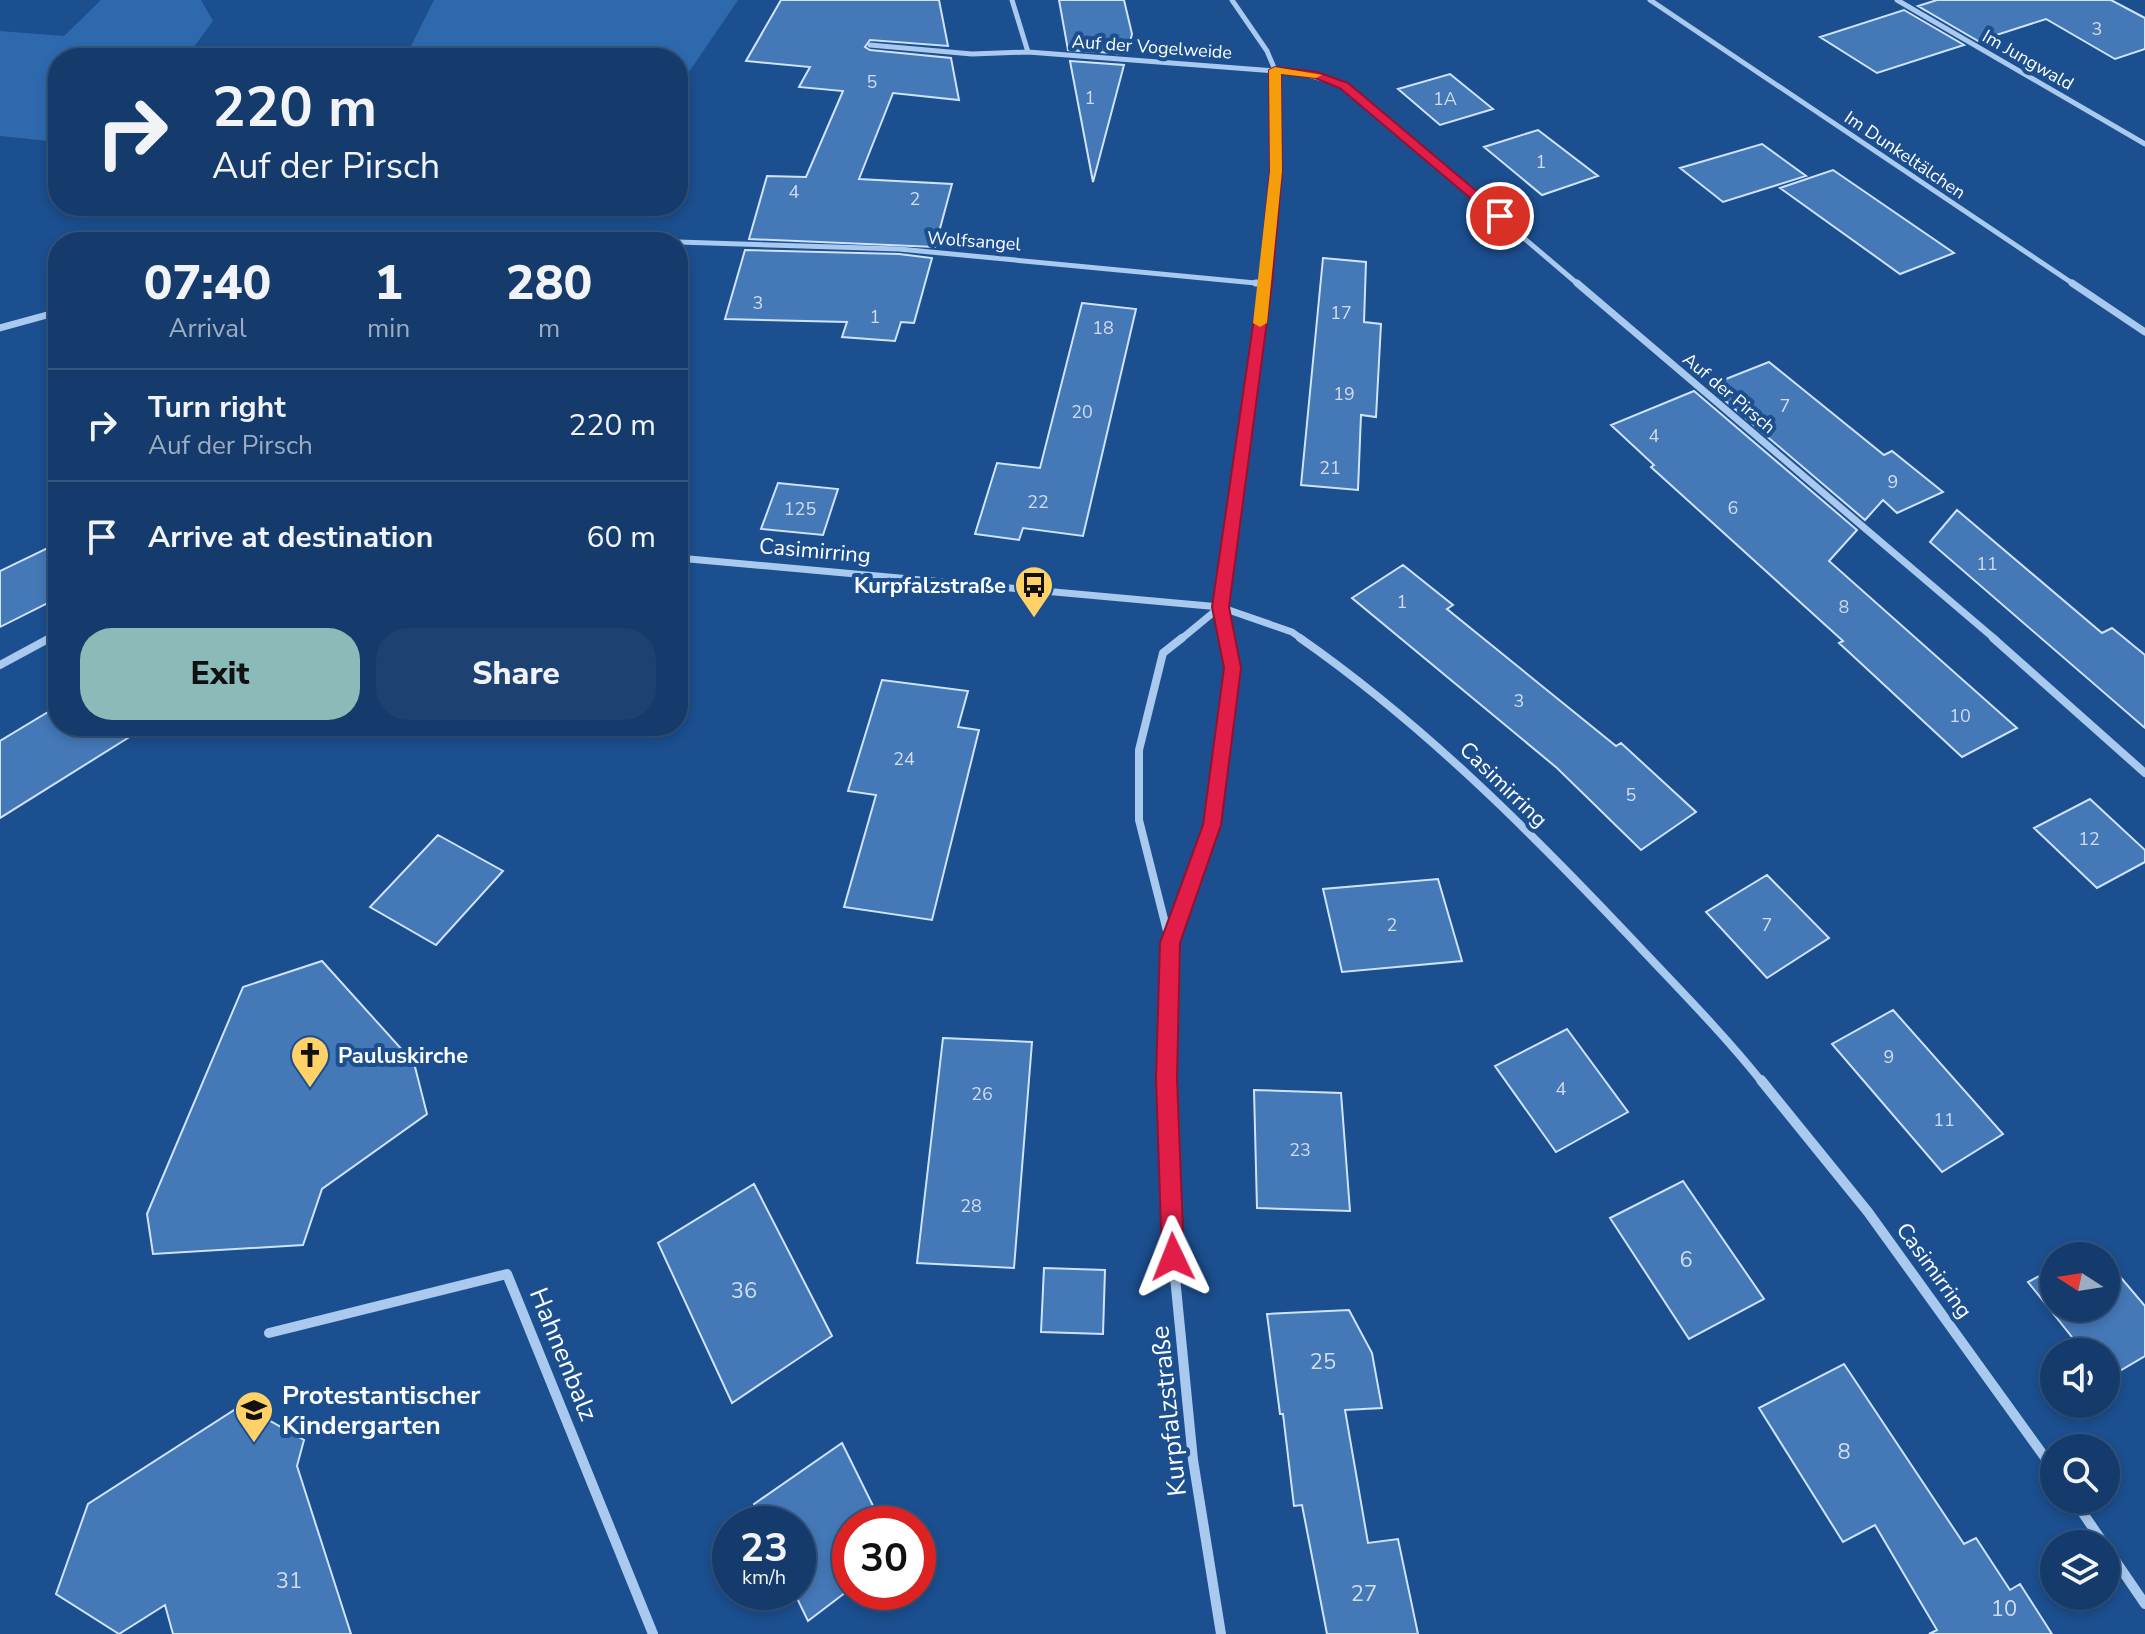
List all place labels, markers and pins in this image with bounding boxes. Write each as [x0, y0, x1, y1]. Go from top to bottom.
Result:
pin [1466, 182, 1534, 250]
bus stop icon: Kurpfalzstraße [1013, 564, 1055, 619]
place label: Kurpfalzstraße [854, 571, 1006, 601]
church icon: Pauluskirche [289, 1034, 331, 1089]
place label: Pauluskirche [338, 1041, 468, 1071]
place label: Protestantischer Kindergarten [282, 1378, 481, 1443]
school or university icon: Protestantischer Kindergarten [233, 1389, 275, 1444]

